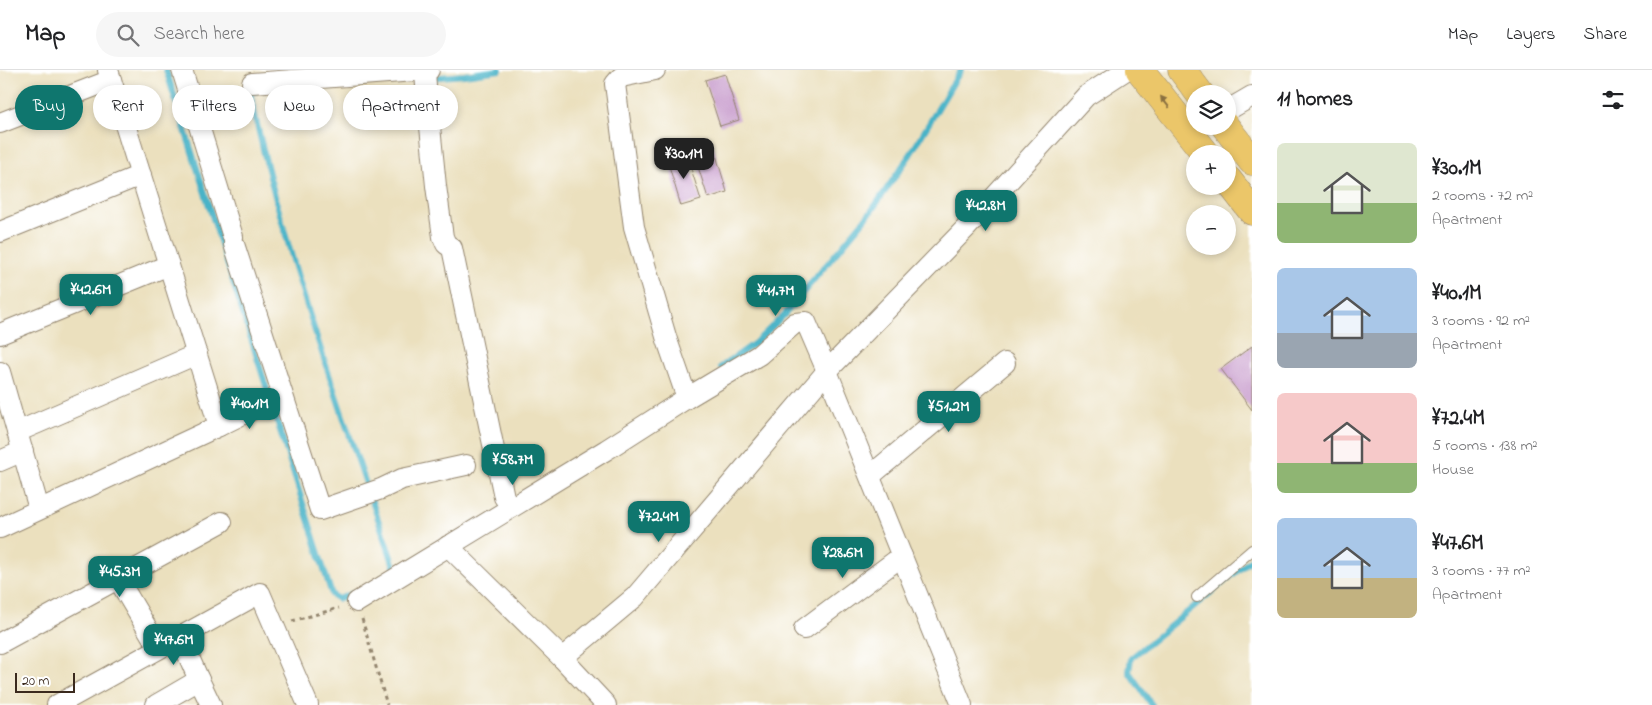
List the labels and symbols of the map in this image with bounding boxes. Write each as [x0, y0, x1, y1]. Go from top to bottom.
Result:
one-way arrow [1160, 96, 1171, 109]
pin: ¥30.1M [643, 138, 725, 180]
pin: ¥42.8M [945, 190, 1027, 232]
pin: ¥42.6M [50, 274, 132, 316]
pin: ¥41.7M [735, 274, 817, 317]
pin: ¥40.1M [209, 388, 291, 430]
pin: ¥51.2M [908, 390, 990, 433]
pin: ¥58.7M [472, 444, 554, 486]
pin: ¥72.4M [618, 500, 700, 543]
pin: ¥28.6M [802, 536, 884, 579]
pin: ¥45.3M [79, 556, 161, 598]
pin: ¥47.6M [133, 624, 215, 666]
scale bar [15, 670, 75, 693]

